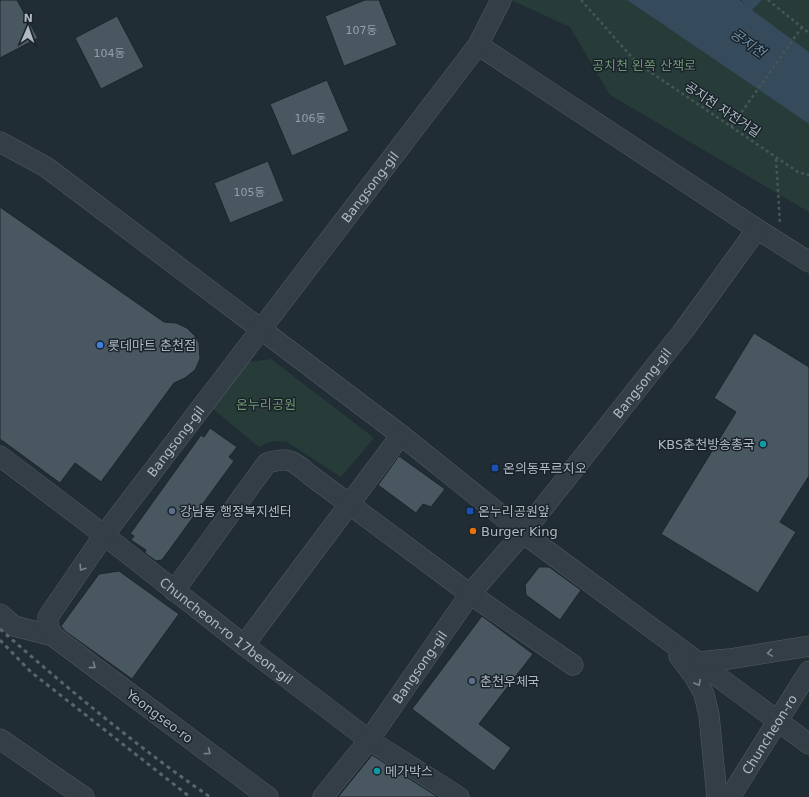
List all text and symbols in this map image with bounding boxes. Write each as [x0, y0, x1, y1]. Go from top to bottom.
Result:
north arrow [8, 8, 48, 48]
text: N [23, 12, 33, 25]
house number: 107동 [345, 24, 377, 37]
water label: 공지천 [728, 25, 769, 61]
house number: 104동 [93, 47, 125, 60]
park label: 공치천 왼쪽 산책로 [592, 58, 696, 73]
street label: 공지천 자전거길 [682, 79, 763, 140]
house number: 106동 [294, 112, 326, 125]
street label: Bangsong-gil [338, 149, 402, 225]
house number: 105동 [233, 186, 265, 199]
place label: 롯데마트 춘천점 [108, 338, 196, 353]
marker: 롯데마트 춘천점 [95, 340, 105, 350]
street label: Bangsong-gil [610, 345, 675, 421]
park label: 온누리공원 [236, 397, 296, 412]
street label: Bangsong-gil [144, 403, 208, 480]
place label: KBS춘천방송총국 [658, 437, 755, 452]
marker: KBS춘천방송총국 [758, 439, 768, 449]
place label: 온의동푸르지오 [503, 461, 587, 476]
marker: 온의동푸르지오 [490, 463, 500, 473]
place label: 강남동 행정복지센터 [180, 504, 292, 519]
place label: 온누리공원앞 [478, 504, 550, 519]
marker: 강남동 행정복지센터 [167, 506, 177, 516]
marker: 온누리공원앞 [465, 506, 475, 516]
place label: Burger King [481, 524, 558, 539]
marker: Burger King [468, 526, 478, 536]
one-way arrow [80, 563, 87, 570]
street label: Chuncheon-ro 17beon-gil [157, 575, 296, 687]
street label: Bangsong-gil [390, 628, 450, 706]
one-way arrow [767, 648, 774, 656]
one-way arrow [89, 661, 96, 668]
place label: 춘천우체국 [480, 674, 540, 689]
marker: 춘천우체국 [467, 676, 477, 686]
one-way arrow [693, 679, 701, 686]
street label: Yeongseo-ro [123, 686, 196, 746]
street label: Chuncheon-ro [739, 692, 800, 777]
one-way arrow [204, 748, 211, 755]
place label: 메가박스 [385, 764, 433, 779]
marker: 메가박스 [372, 766, 382, 776]

